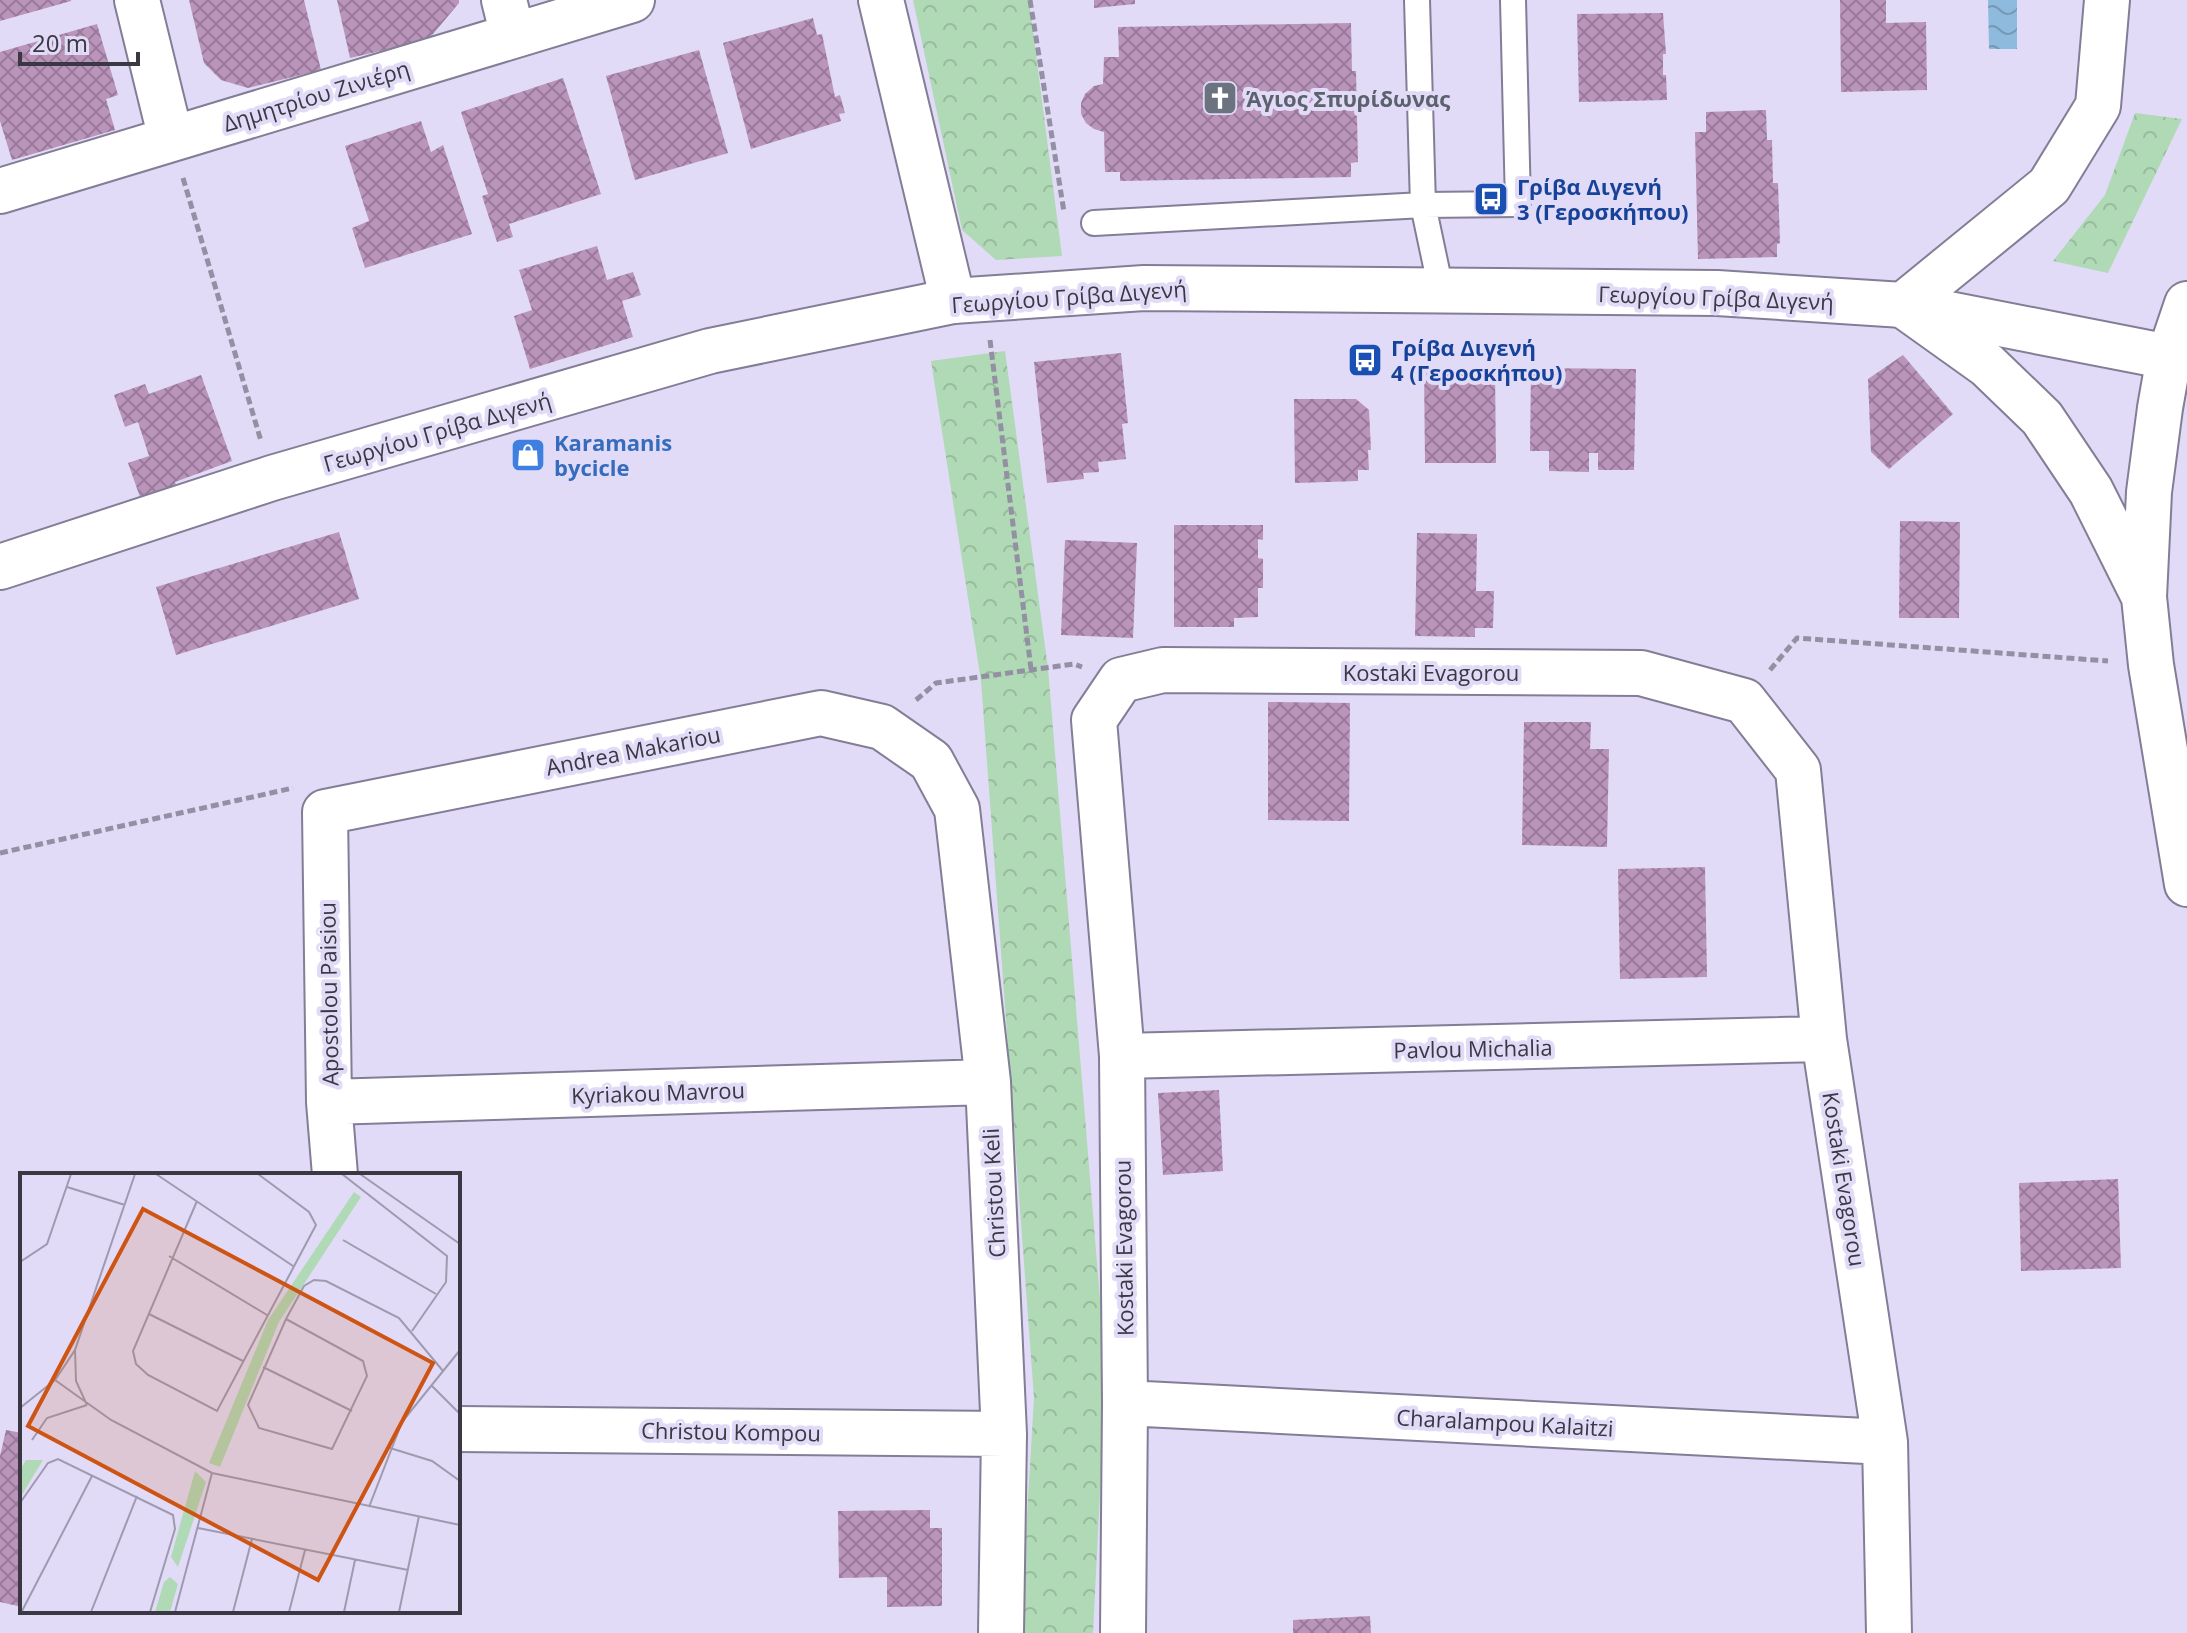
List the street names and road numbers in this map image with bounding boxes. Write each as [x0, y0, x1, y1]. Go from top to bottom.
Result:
street label: Δημητρίου Ζινιέρη [219, 52, 413, 138]
street label: Γεωργίου Γρίβα Διγενή [950, 273, 1188, 319]
street label: Γεωργίου Γρίβα Διγενή [1598, 278, 1834, 316]
street label: Γεωργίου Γρίβα Διγενή [320, 384, 554, 478]
street label: Kostaki Evagorou [1343, 657, 1519, 687]
street label: Andrea Makariou [543, 718, 723, 782]
street label: Apostolou Paisiou [311, 902, 345, 1086]
street label: Pavlou Michalia [1393, 1032, 1553, 1064]
street label: Kyriakou Mavrou [571, 1074, 745, 1110]
street label: Kostaki Evagorou [1816, 1090, 1874, 1268]
street label: Christou Keli [975, 1128, 1011, 1258]
street label: Kostaki Evagorou [1106, 1160, 1140, 1336]
street label: Charalampou Kalaitzi [1396, 1401, 1614, 1443]
street label: Christou Kompou [641, 1414, 821, 1448]

